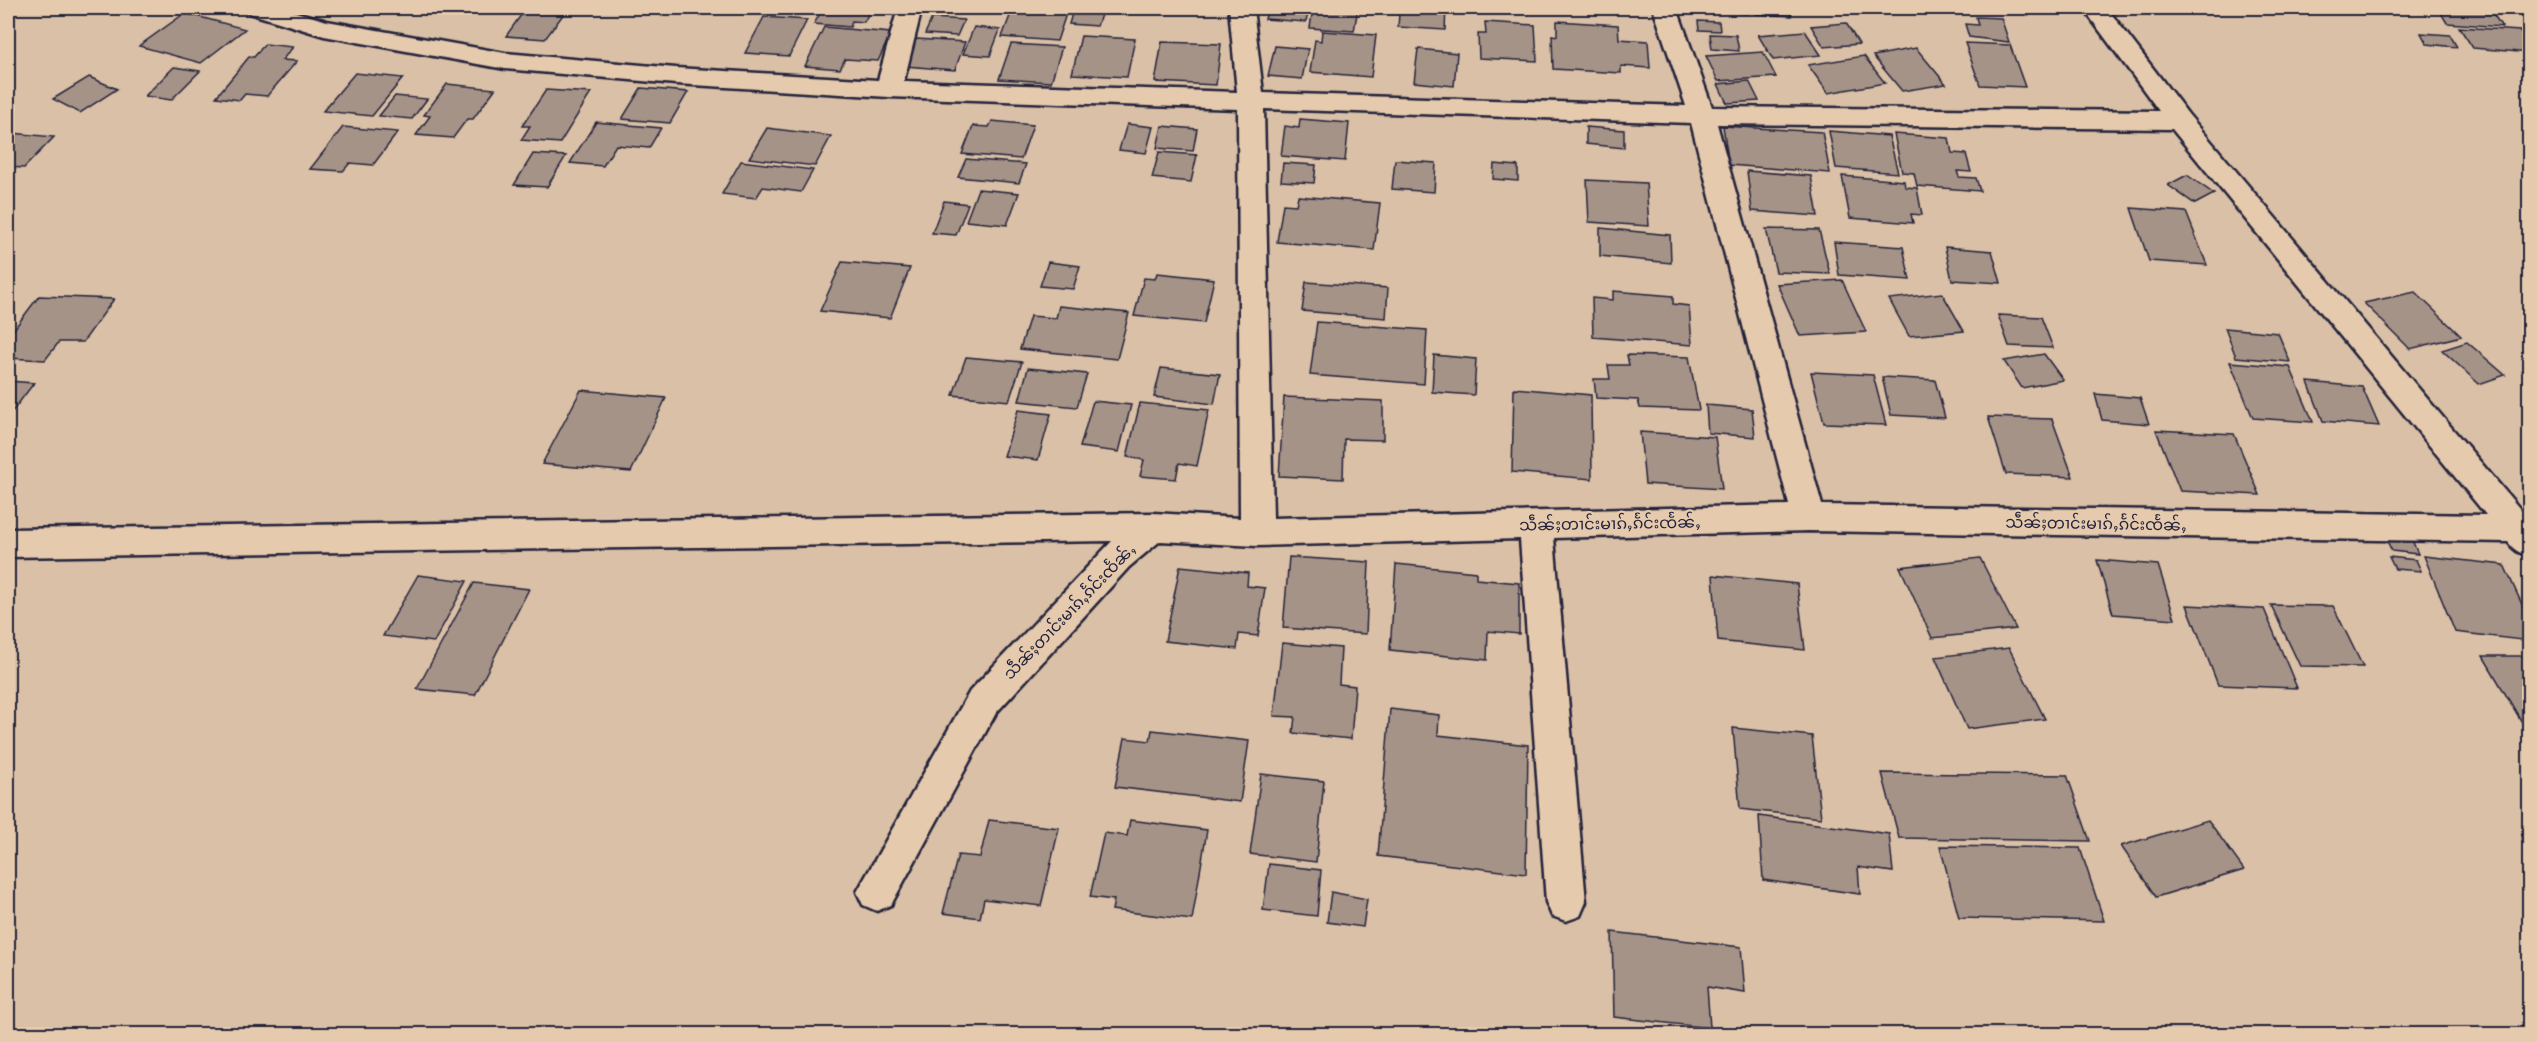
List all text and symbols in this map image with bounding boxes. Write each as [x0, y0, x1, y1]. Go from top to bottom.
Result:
street label: သဵၼ်ႈတၢင်းမၢၵ်ႇၵႅင်းၸႅၼ်ႇ [1519, 510, 1701, 536]
street label: သဵၼ်ႈတၢင်းမၢၵ်ႇၵႅင်းၸႅၼ်ႇ [2005, 510, 2187, 536]
street label: သဵၼ်ႈတၢင်းမၢၵ်ႇၵႅင်းၸႅၼ်ႇ [998, 538, 1140, 684]

